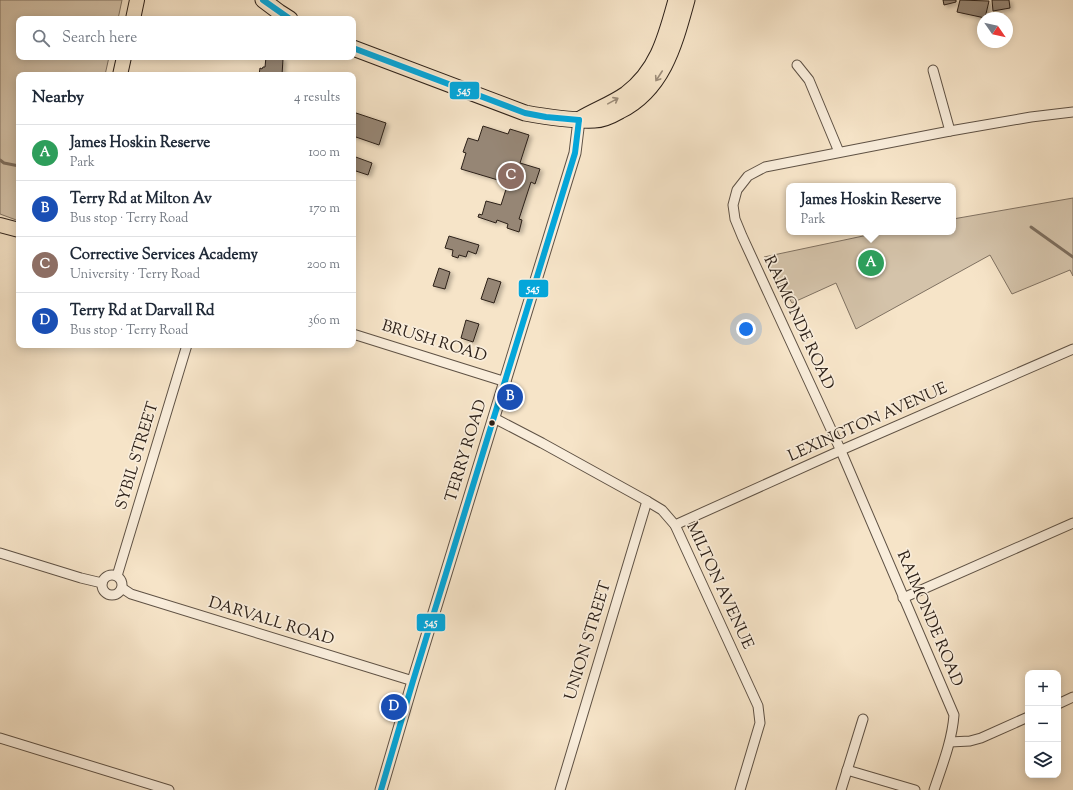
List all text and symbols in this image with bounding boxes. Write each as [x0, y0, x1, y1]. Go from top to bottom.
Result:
north arrow [977, 12, 1013, 48]
search box [16, 16, 356, 60]
icon: search [30, 27, 52, 49]
text: Search here [62, 28, 137, 49]
one-way arrow [655, 70, 663, 81]
line badge: 545 [449, 81, 480, 100]
text: 545 [456, 83, 471, 99]
text: Nearby [32, 86, 84, 110]
text: 4 results [294, 89, 340, 107]
one-way arrow [607, 97, 619, 104]
text: James Hoskin Reserve [70, 133, 210, 154]
text: A [40, 144, 50, 162]
text: 100 m [308, 144, 340, 162]
text: Park [70, 154, 95, 172]
pin: C [498, 161, 524, 191]
popup [786, 183, 956, 235]
text: Terry Rd at Milton Av [70, 189, 212, 210]
text: James Hoskin Reserve [801, 190, 941, 211]
text: B [41, 200, 49, 218]
text: 170 m [309, 200, 340, 218]
text: Bus stop · Terry Road [70, 210, 188, 228]
text: Park [801, 211, 826, 229]
text: Corrective Services Academy [70, 245, 258, 266]
pin: A [858, 248, 884, 278]
street label: RAIMONDE ROAD [757, 252, 839, 394]
text: C [40, 256, 50, 274]
text: 200 m [307, 256, 340, 274]
text: University · Terry Road [70, 266, 200, 284]
line badge: 545 [518, 279, 549, 298]
text: 545 [525, 281, 540, 297]
text: Terry Rd at Darvall Rd [70, 301, 215, 322]
text: D [40, 312, 50, 330]
text: 360 m [308, 312, 340, 330]
street label: BRUSH ROAD [379, 315, 489, 369]
your location [736, 319, 756, 339]
text: Bus stop · Terry Road [70, 322, 188, 340]
street label: LEXINGTON AVENUE [785, 377, 952, 468]
pin: B [497, 382, 523, 412]
street label: TERRY ROAD [440, 397, 494, 505]
street label: SYBIL STREET [111, 399, 165, 513]
unlabelled marker [487, 418, 497, 428]
street label: MILTON AVENUE [679, 519, 759, 654]
street label: RAIMONDE ROAD [890, 547, 968, 691]
street label: UNION STREET [560, 579, 618, 703]
street label: DARVALL ROAD [205, 592, 337, 652]
line badge: 545 [416, 613, 446, 632]
text: 545 [423, 615, 438, 631]
map controls [1025, 670, 1061, 778]
button: + [1025, 670, 1061, 706]
pin: D [381, 692, 407, 722]
button: − [1025, 706, 1061, 742]
button: layers [1025, 742, 1061, 778]

